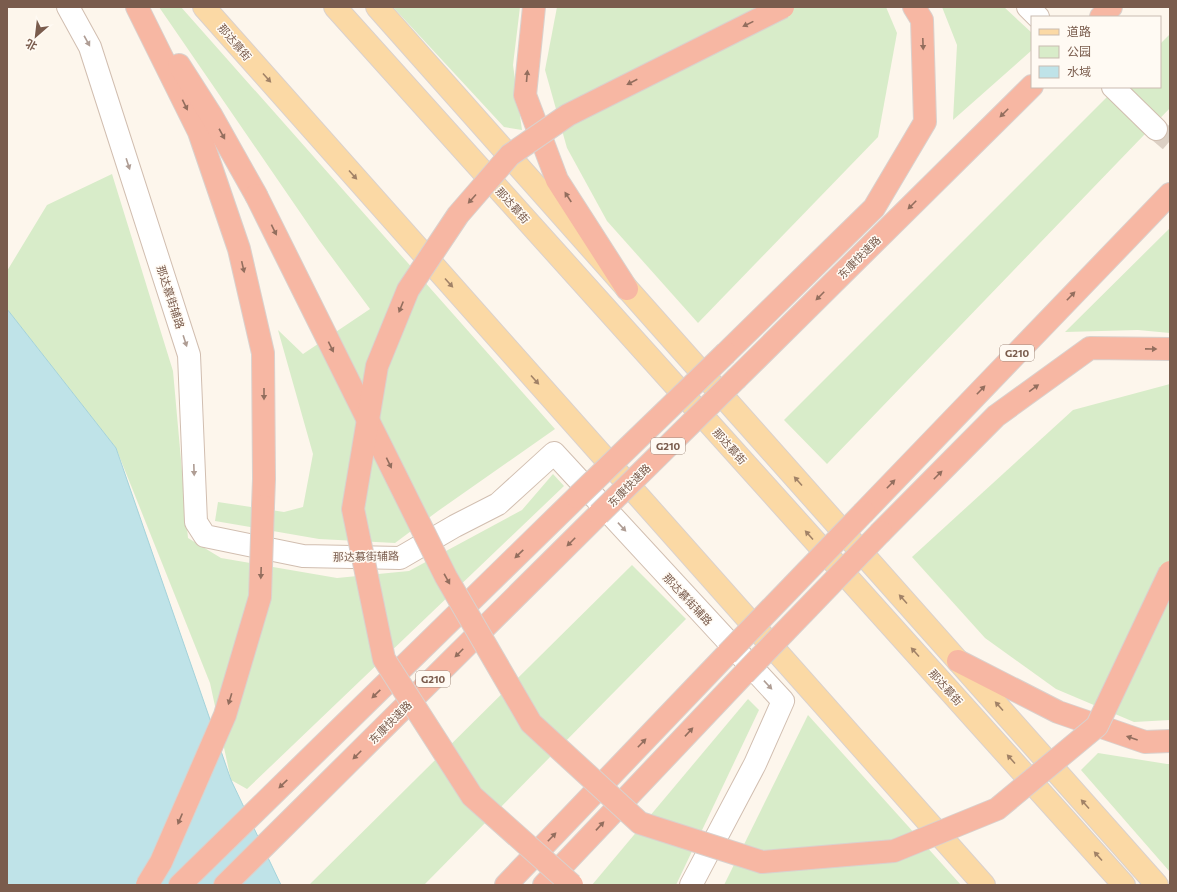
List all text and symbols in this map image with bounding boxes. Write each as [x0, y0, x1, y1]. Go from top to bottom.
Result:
north arrow [16, 16, 56, 56]
legend [1031, 16, 1161, 88]
street label: 那达慕街 [216, 21, 254, 63]
one-way arrow [742, 21, 754, 27]
text: 道路 [1067, 24, 1091, 38]
one-way arrow [84, 35, 90, 47]
text: 北 [23, 37, 39, 54]
one-way arrow [920, 38, 926, 51]
text: 公园 [1067, 44, 1091, 58]
text: 水域 [1067, 64, 1091, 78]
one-way arrow [524, 70, 530, 82]
one-way arrow [262, 73, 272, 83]
one-way arrow [626, 79, 638, 85]
one-way arrow [182, 99, 188, 111]
one-way arrow [999, 108, 1009, 118]
one-way arrow [219, 128, 226, 140]
one-way arrow [125, 158, 131, 170]
one-way arrow [349, 170, 358, 181]
street label: 那达慕街 [493, 184, 533, 226]
one-way arrow [564, 192, 572, 202]
one-way arrow [468, 194, 477, 203]
one-way arrow [907, 200, 917, 210]
one-way arrow [271, 224, 277, 236]
street label: 东康快速路 [835, 233, 883, 281]
one-way arrow [240, 261, 246, 273]
street label: 那达慕街辅路 [155, 264, 187, 330]
one-way arrow [444, 278, 454, 288]
one-way arrow [815, 291, 825, 301]
one-way arrow [1067, 291, 1076, 301]
one-way arrow [398, 301, 404, 312]
one-way arrow [182, 336, 188, 348]
one-way arrow [328, 341, 334, 352]
road number: G210 [1000, 345, 1034, 361]
one-way arrow [1145, 346, 1158, 352]
one-way arrow [531, 375, 540, 385]
one-way arrow [1029, 384, 1039, 392]
one-way arrow [976, 385, 986, 395]
one-way arrow [261, 388, 267, 401]
street label: 那达慕街 [710, 425, 750, 467]
road number: G210 [651, 438, 685, 454]
one-way arrow [386, 457, 392, 469]
street label: 东康快速路 [605, 461, 653, 509]
one-way arrow [191, 464, 197, 477]
one-way arrow [933, 470, 943, 480]
one-way arrow [793, 475, 802, 486]
one-way arrow [886, 479, 896, 489]
one-way arrow [618, 522, 627, 532]
one-way arrow [805, 530, 814, 540]
one-way arrow [567, 537, 576, 547]
street label: 那达慕街辅路 [333, 549, 399, 563]
one-way arrow [514, 549, 524, 559]
one-way arrow [258, 567, 264, 580]
street label: 那达慕街辅路 [661, 570, 715, 628]
one-way arrow [444, 574, 451, 585]
one-way arrow [898, 594, 907, 604]
one-way arrow [910, 647, 920, 657]
one-way arrow [454, 648, 464, 658]
street label: 那达慕街 [926, 666, 966, 708]
road number: G210 [416, 671, 450, 687]
one-way arrow [763, 679, 772, 690]
one-way arrow [371, 689, 381, 699]
one-way arrow [227, 693, 233, 705]
street label: 东康快速路 [366, 698, 414, 746]
one-way arrow [994, 701, 1003, 712]
one-way arrow [685, 727, 694, 737]
one-way arrow [1125, 735, 1137, 741]
one-way arrow [637, 738, 647, 748]
one-way arrow [352, 750, 362, 759]
one-way arrow [1007, 754, 1016, 765]
one-way arrow [278, 780, 288, 789]
one-way arrow [1081, 799, 1090, 808]
one-way arrow [177, 813, 183, 824]
one-way arrow [595, 821, 605, 831]
one-way arrow [547, 832, 557, 842]
one-way arrow [1094, 851, 1103, 861]

